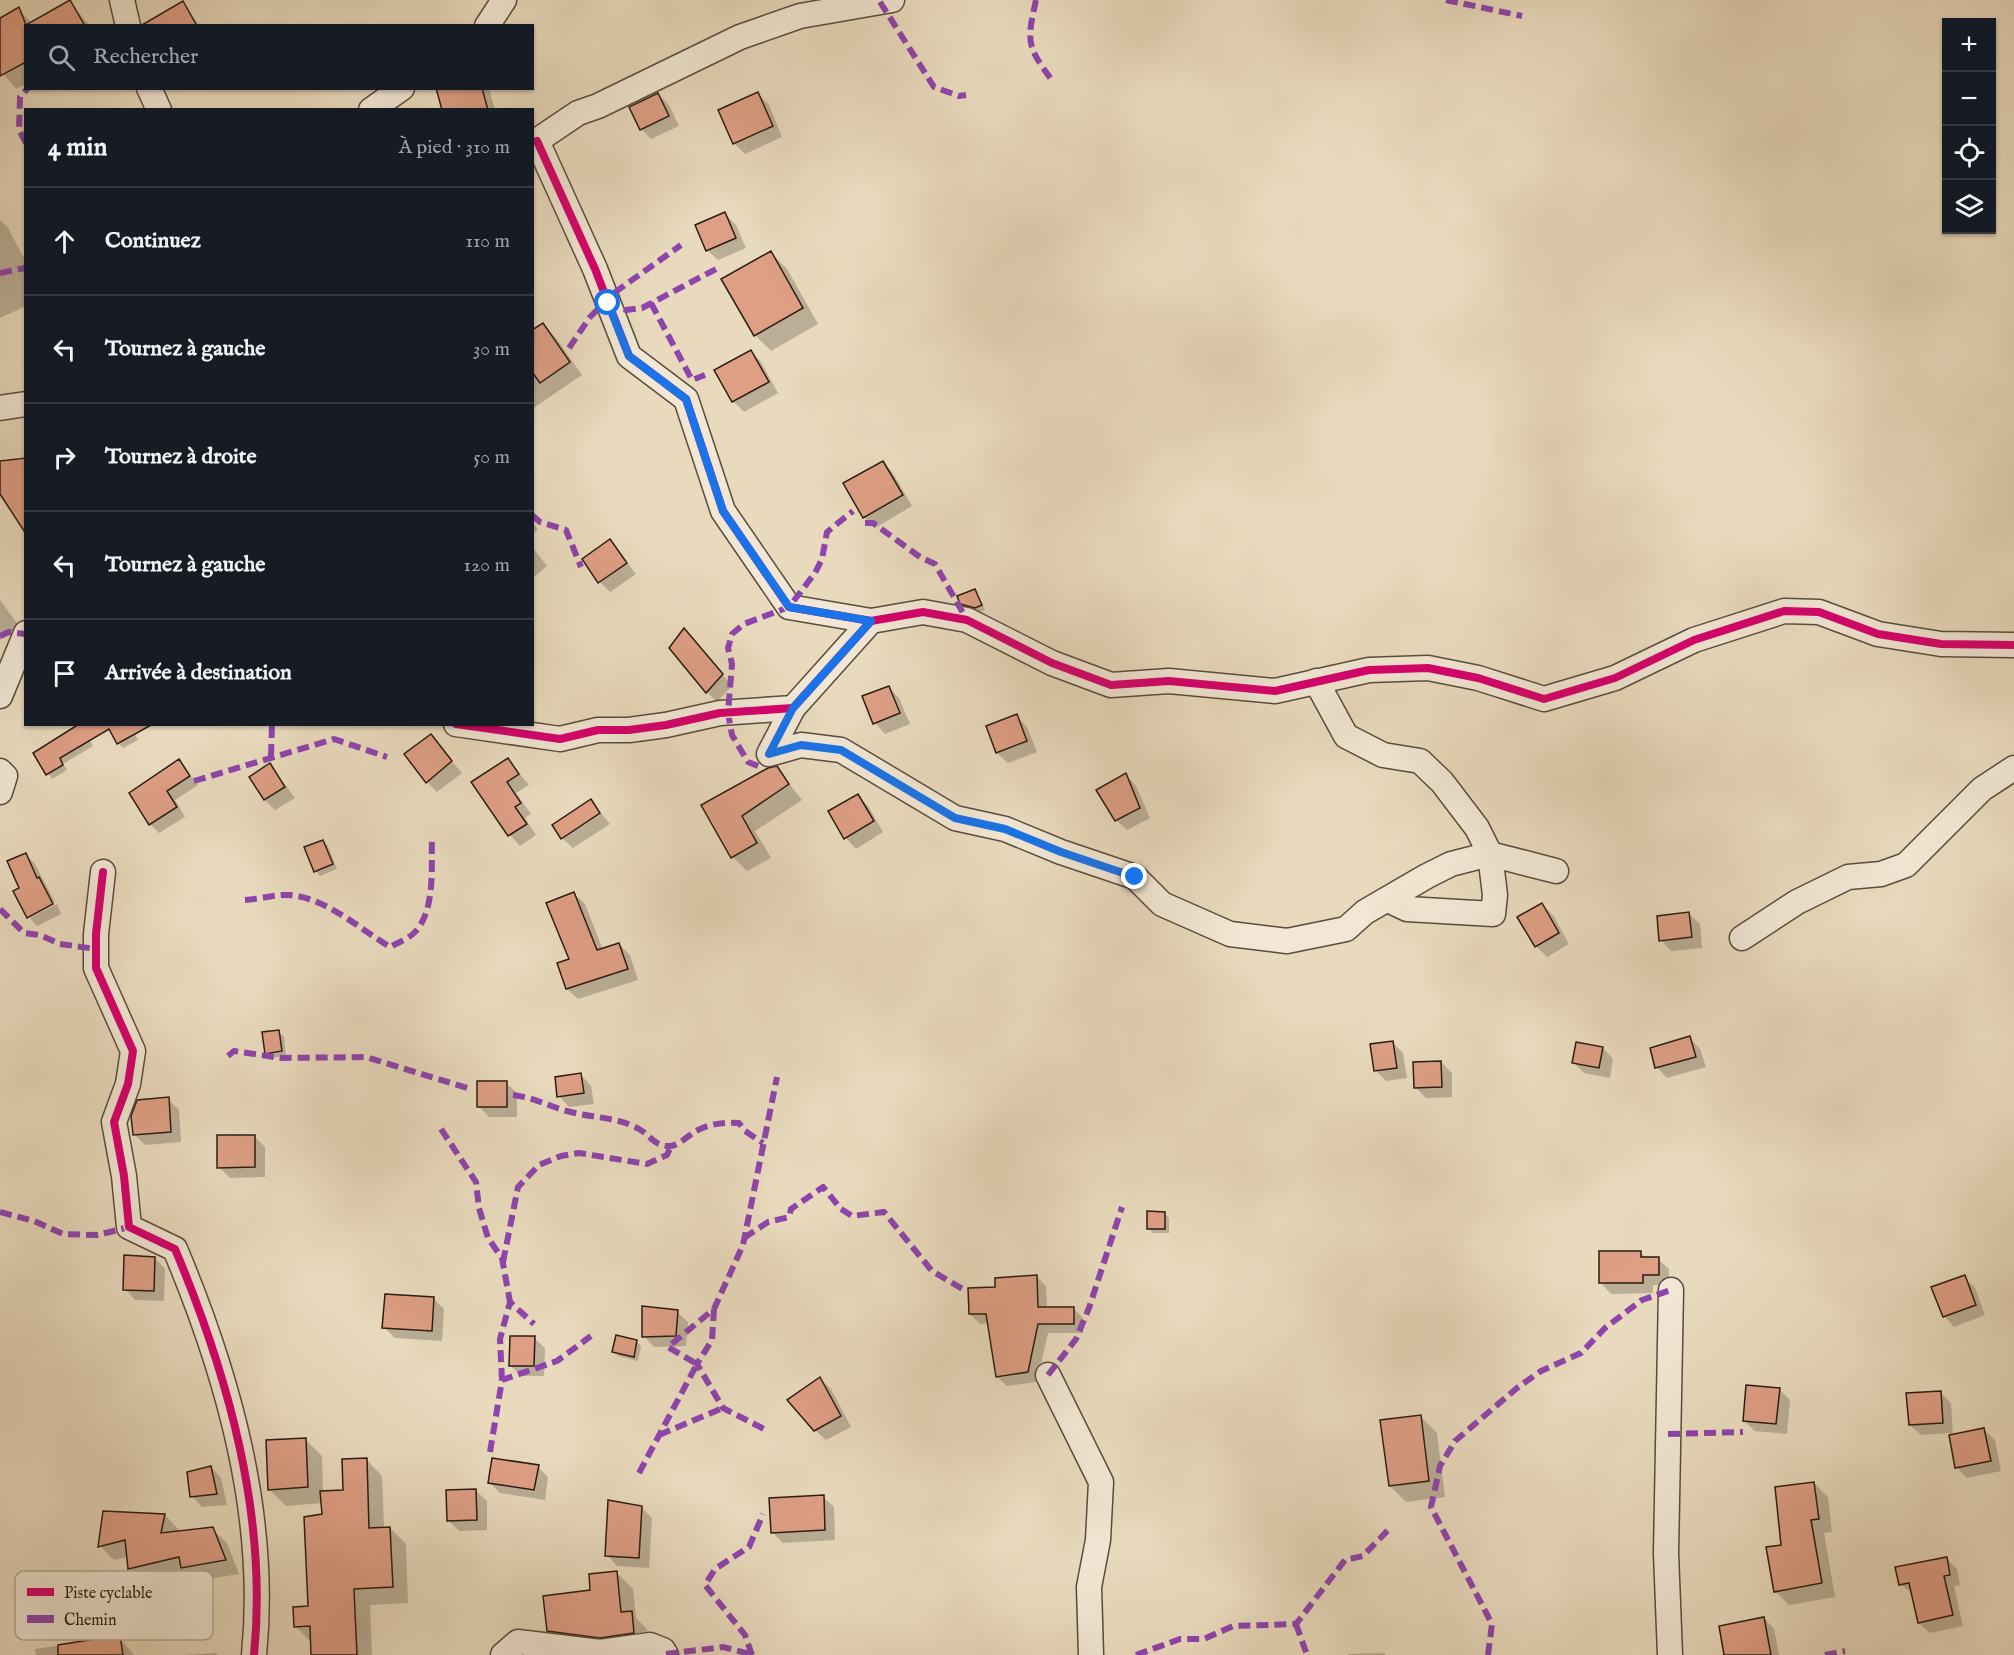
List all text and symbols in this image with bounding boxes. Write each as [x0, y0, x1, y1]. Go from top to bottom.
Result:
map controls [1942, 18, 1996, 234]
button: + [1942, 18, 1996, 72]
search box [24, 24, 534, 90]
icon: search [45, 41, 78, 74]
text: Rechercher [93, 43, 198, 71]
button: − [1942, 72, 1996, 126]
button: locate [1942, 126, 1996, 180]
text: 4 min [48, 131, 107, 164]
text: À pied · 310 m [399, 135, 510, 160]
button: layers [1942, 180, 1996, 234]
icon: ahead [48, 225, 81, 258]
text: Continuez [105, 227, 201, 255]
text: 110 m [466, 229, 510, 254]
route start [594, 289, 620, 315]
icon: left [48, 333, 81, 366]
text: Tournez à gauche [105, 335, 265, 363]
text: 30 m [473, 337, 510, 362]
icon: right [48, 441, 81, 474]
text: Tournez à droite [105, 443, 256, 471]
text: 50 m [473, 445, 510, 470]
icon: left [48, 549, 81, 582]
text: Tournez à gauche [105, 551, 265, 579]
text: 120 m [464, 553, 510, 578]
icon: arrive [48, 657, 81, 690]
text: Arrivée à destination [105, 659, 292, 687]
route end [1121, 863, 1147, 889]
legend [15, 1571, 213, 1640]
text: Piste cyclable [64, 1584, 152, 1604]
text: Chemin [64, 1611, 117, 1631]

